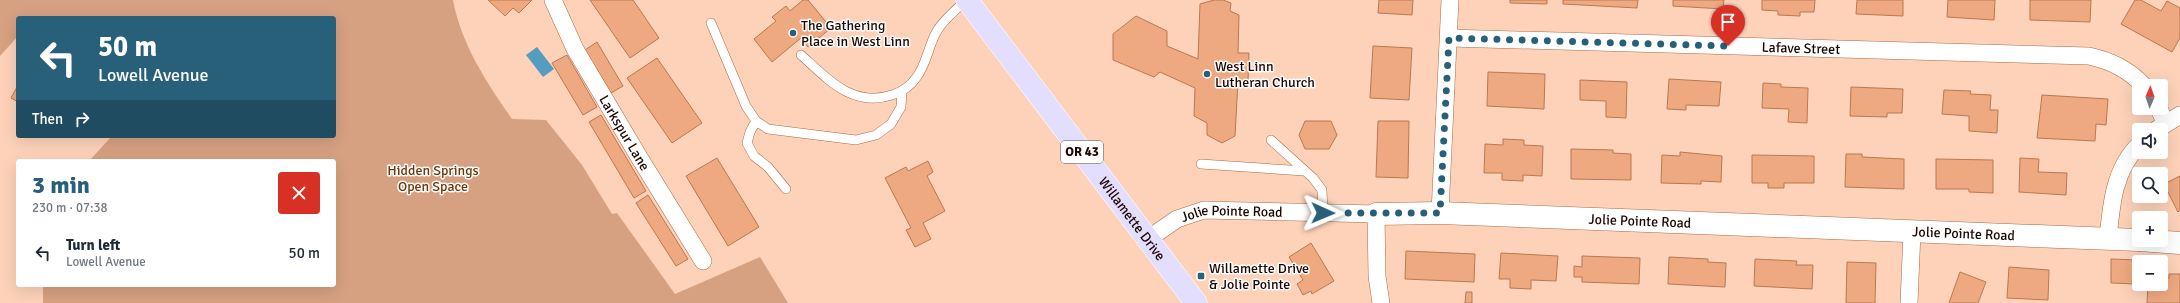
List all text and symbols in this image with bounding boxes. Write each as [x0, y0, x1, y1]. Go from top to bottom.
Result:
pin [1711, 5, 1745, 46]
icon: arrive [1717, 11, 1739, 33]
place label: The Gathering Place in West Linn [801, 17, 910, 50]
marker: The Gathering Place in West Linn [788, 28, 798, 38]
text: 50 m [98, 30, 157, 64]
icon: left [32, 32, 84, 84]
street label: Lafave Street [1761, 38, 1841, 58]
place label: West Linn Lutheran Church [1215, 58, 1315, 91]
text: Lowell Avenue [98, 64, 209, 86]
marker: West Linn Lutheran Church [1202, 69, 1212, 79]
north arrow [2132, 79, 2168, 115]
map controls [2132, 79, 2168, 291]
street label: Larkspur Lane [596, 92, 654, 174]
icon: right [71, 108, 93, 130]
text: Then [32, 110, 63, 128]
button: sound [2132, 123, 2168, 159]
road number: OR 43 [1061, 141, 1103, 163]
park label: Hidden Springs Open Space [387, 162, 479, 195]
button: search [2132, 167, 2168, 203]
text: 3 min [32, 170, 90, 200]
button: close [278, 172, 320, 214]
street label: Willamette Drive [1095, 173, 1169, 264]
position arrow [1302, 192, 1344, 234]
text: 230 m · 07:38 [32, 200, 108, 216]
street label: Jolie Pointe Road [1179, 201, 1283, 226]
street label: Jolie Pointe Road [1588, 210, 1691, 231]
button: + [2132, 211, 2168, 247]
street label: Jolie Pointe Road [1912, 223, 2015, 244]
text: Turn left [66, 236, 120, 254]
icon: left [32, 242, 54, 264]
text: 50 m [289, 244, 320, 262]
text: Lowell Avenue [66, 254, 146, 270]
button: − [2132, 255, 2168, 291]
place label: Willamette Drive & Jolie Pointe [1209, 260, 1309, 293]
marker: Willamette Drive & Jolie Pointe [1196, 271, 1206, 281]

